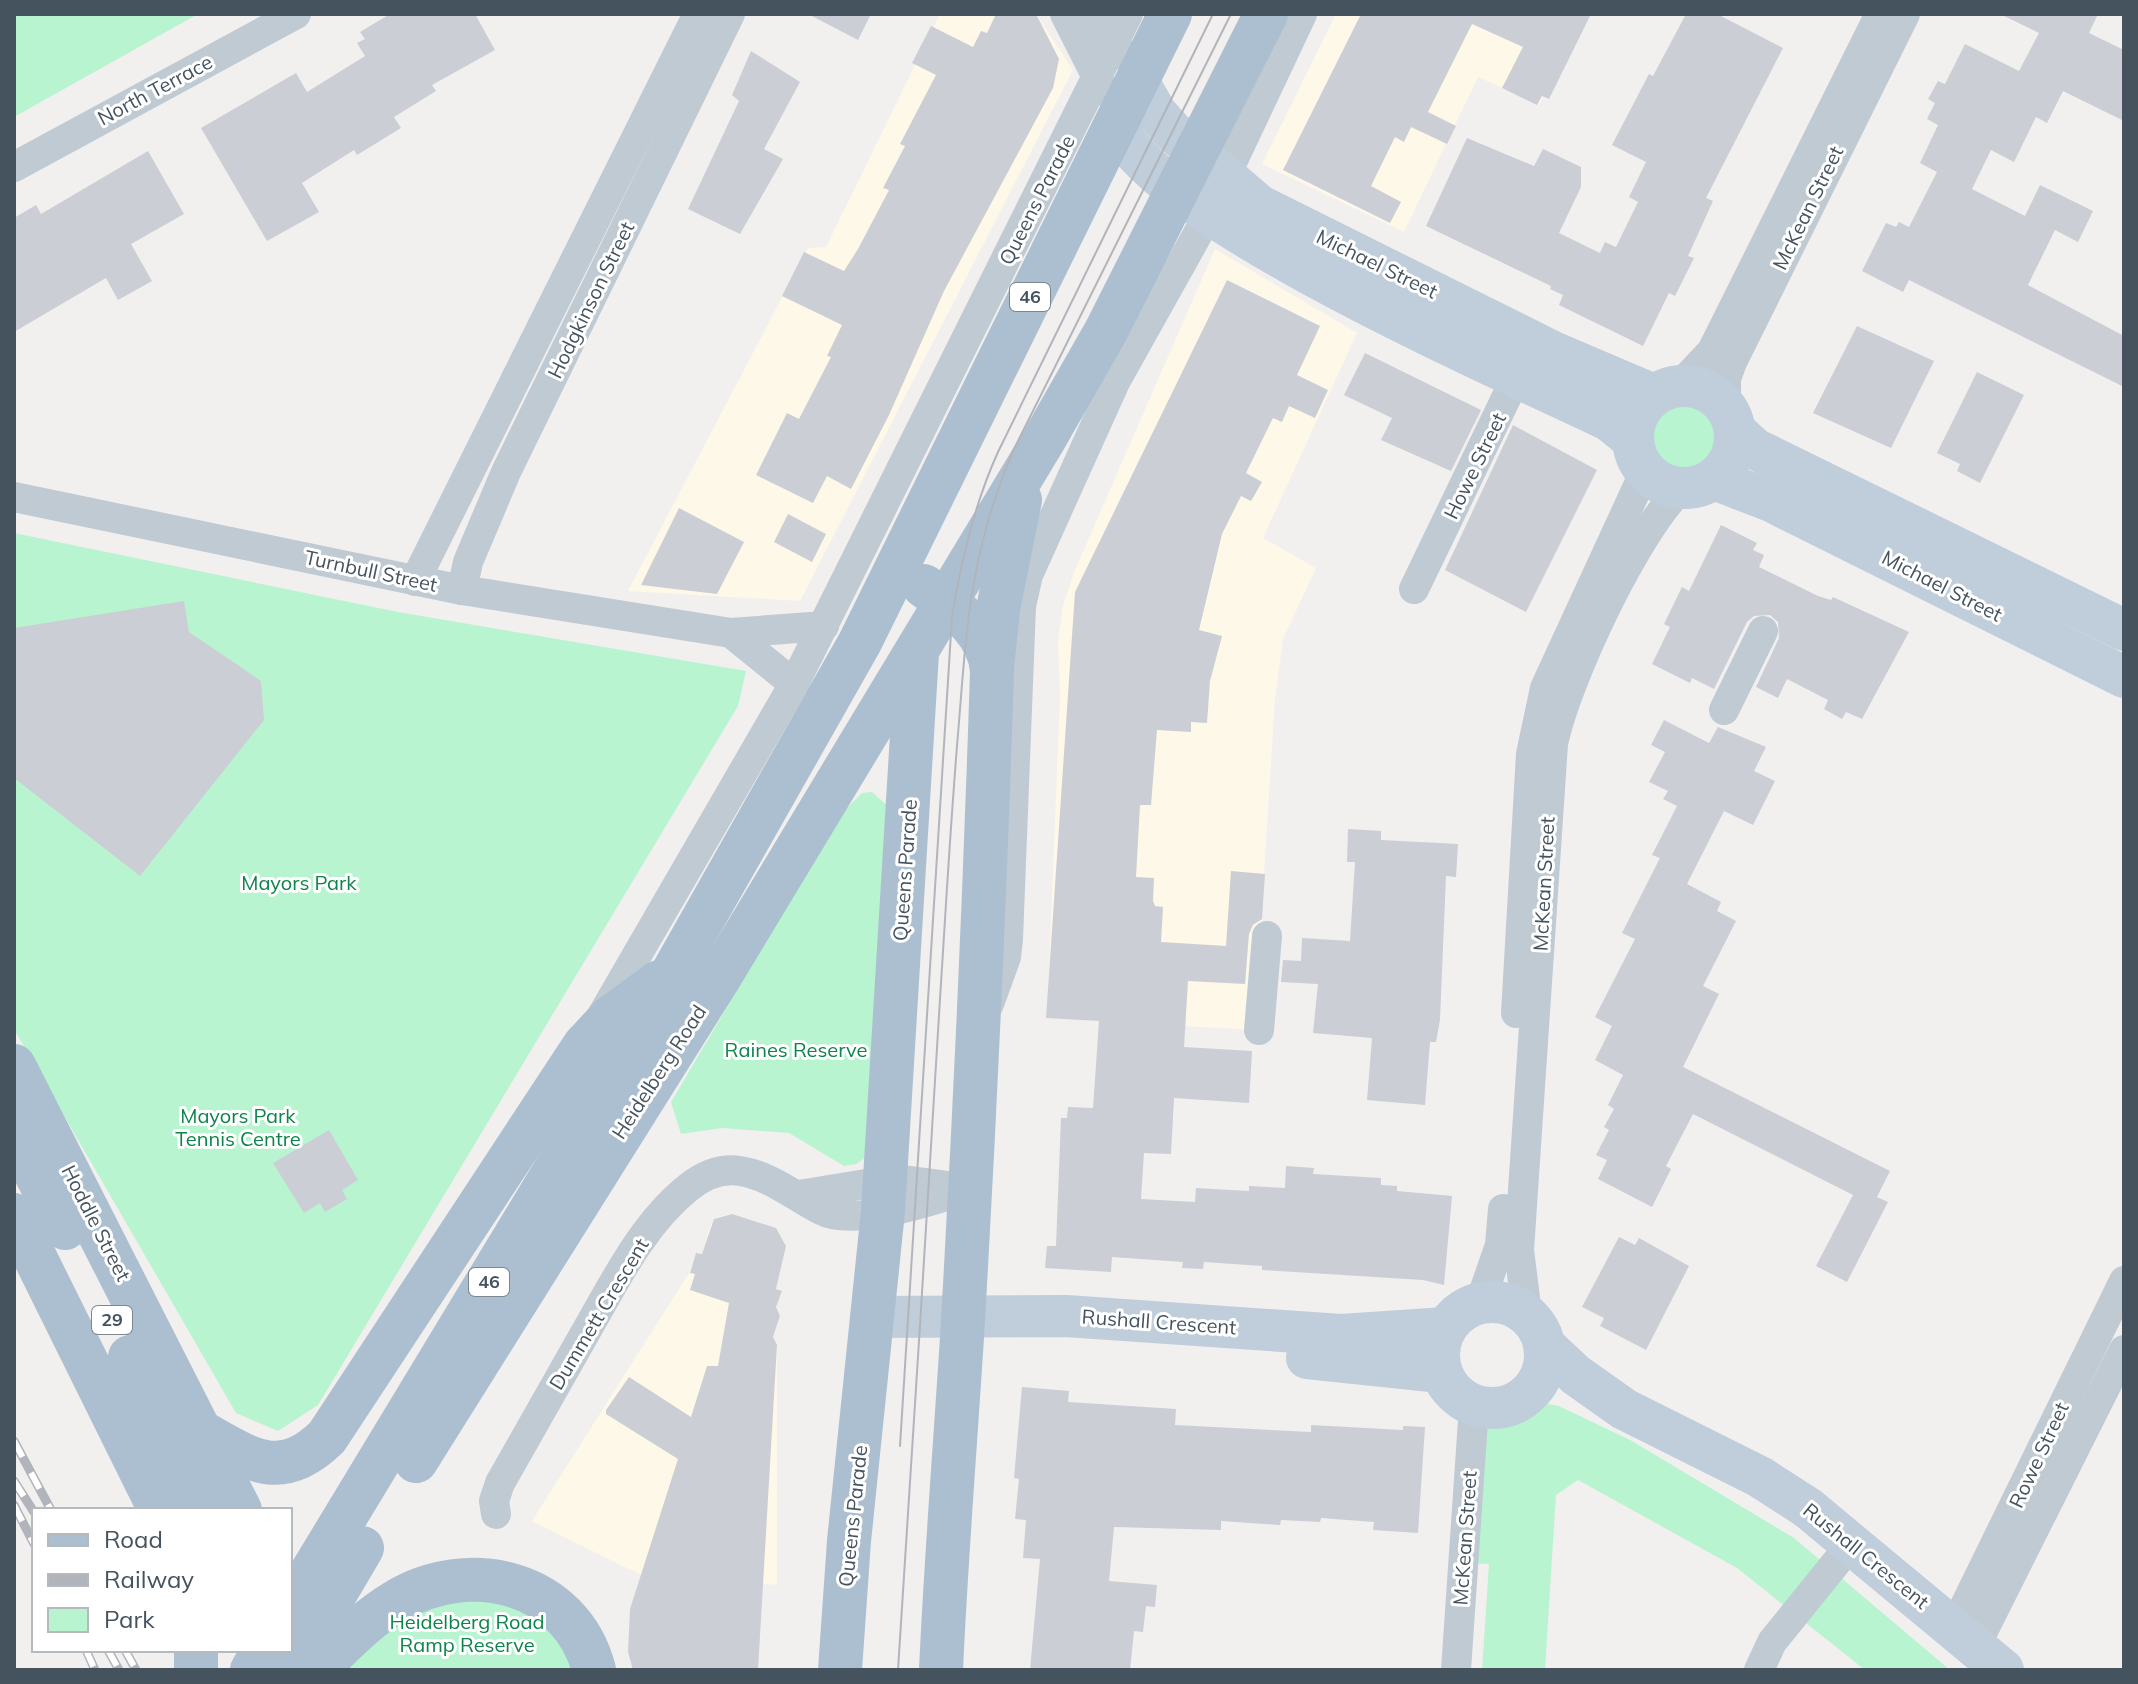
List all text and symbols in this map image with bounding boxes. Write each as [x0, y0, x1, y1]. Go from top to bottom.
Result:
street label: North Terrace [93, 49, 216, 130]
street label: Queens Parade [993, 131, 1080, 269]
street label: McKean Street [1767, 142, 1848, 274]
street label: Hodgkinson Street [542, 217, 639, 382]
street label: Michael Street [1313, 223, 1442, 304]
road number: 46 [1010, 283, 1050, 311]
street label: Howe Street [1438, 409, 1511, 523]
street label: Turnbull Street [303, 544, 440, 597]
street label: Michael Street [1878, 545, 2007, 627]
street label: Queens Parade [887, 798, 922, 942]
street label: McKean Street [1527, 816, 1560, 952]
park label: Mayors Park [241, 870, 357, 895]
street label: Heidelberg Road [606, 1000, 711, 1144]
park label: Raines Reserve [725, 1037, 867, 1062]
park label: Mayors Park Tennis Centre [175, 1103, 301, 1151]
street label: Hoddle Street [56, 1161, 136, 1285]
street label: Dummett Crescent [543, 1233, 654, 1394]
road number: 46 [469, 1268, 509, 1296]
street label: Rushall Crescent [1081, 1304, 1237, 1339]
road number: 29 [92, 1306, 132, 1334]
street label: Rowe Street [2003, 1398, 2074, 1512]
street label: Queens Parade [833, 1444, 872, 1588]
street label: McKean Street [1447, 1470, 1482, 1606]
street label: Rushall Crescent [1798, 1497, 1934, 1614]
legend [32, 1508, 292, 1652]
text: Road [104, 1524, 163, 1554]
text: Railway [104, 1564, 194, 1594]
text: Park [104, 1604, 155, 1634]
park label: Heidelberg Road Ramp Reserve [390, 1609, 544, 1657]

